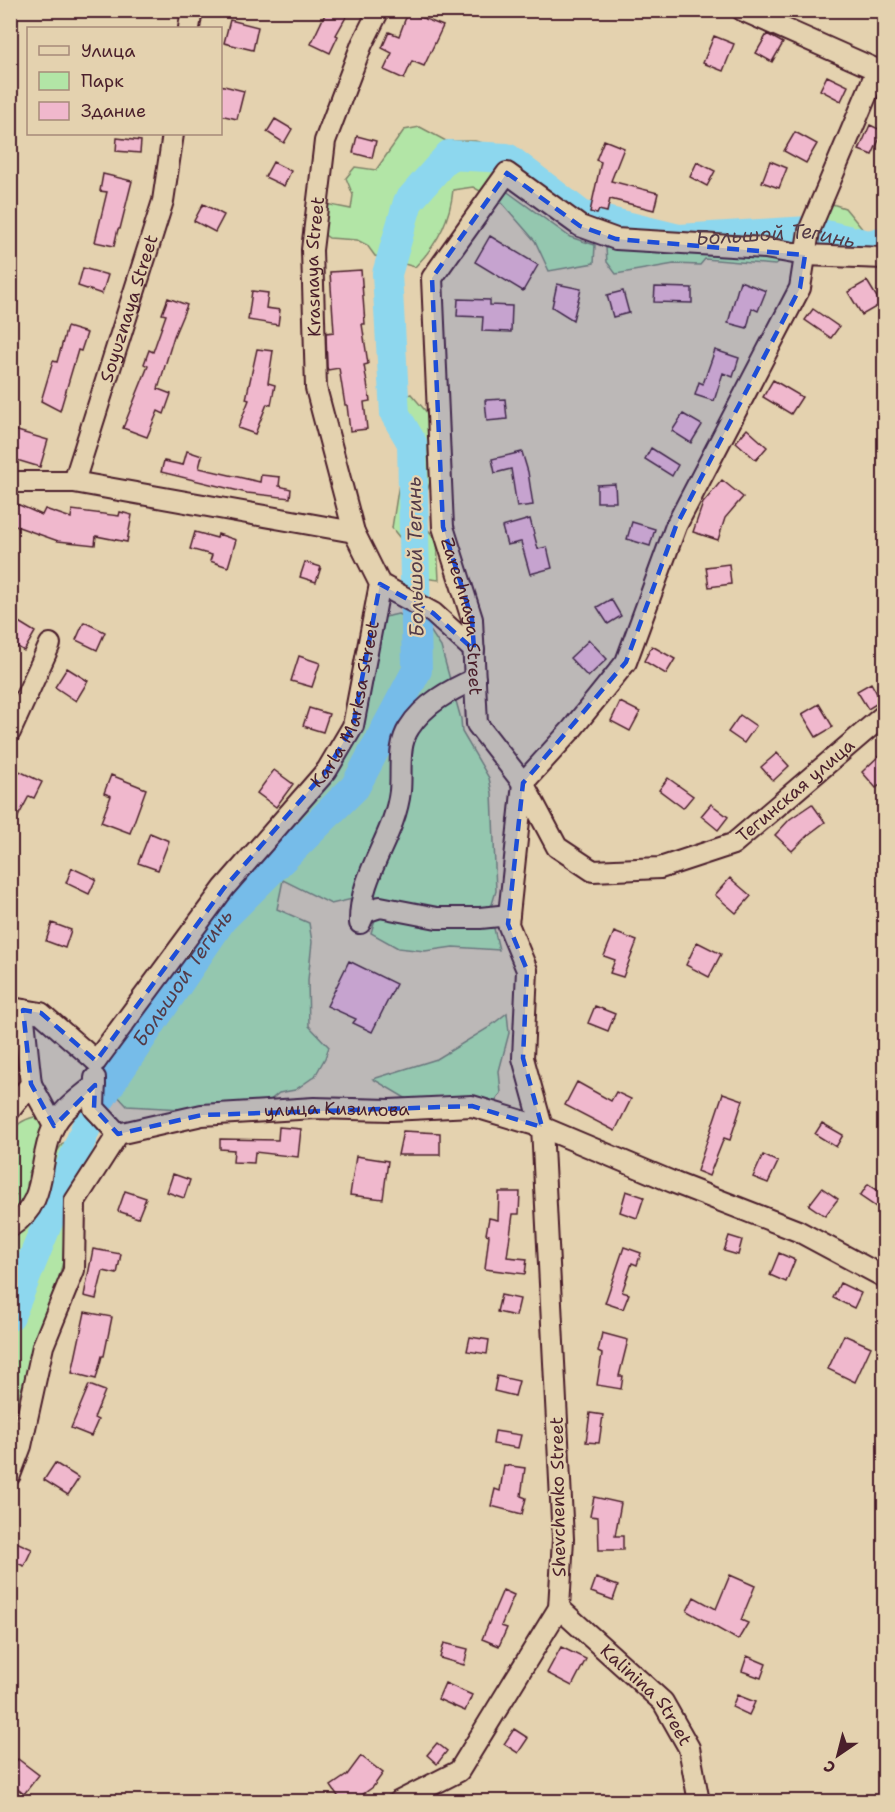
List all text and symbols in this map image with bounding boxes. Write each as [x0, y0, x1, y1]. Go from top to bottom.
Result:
legend [27, 27, 222, 135]
text: Улица [81, 39, 135, 63]
text: Парк [81, 69, 124, 93]
text: Здание [81, 99, 146, 123]
street label: Krasnaya Street [300, 195, 330, 337]
water label: Большой Тегинь [695, 218, 858, 254]
street label: Soyuznaya Street [94, 232, 164, 385]
water label: Большой Тегинь [401, 476, 429, 638]
street label: Zarechnaya Street [435, 535, 488, 696]
street label: Karla Marksa Street [305, 618, 385, 793]
street label: Тегинская улица [731, 733, 860, 848]
water label: Большой Тегинь [127, 903, 238, 1051]
street label: улица Кизилова [263, 1096, 410, 1123]
street label: Shevchenko Street [545, 1416, 571, 1577]
street label: Kalinina Street [595, 1639, 697, 1750]
north arrow [808, 1725, 868, 1785]
text: С [819, 1755, 840, 1778]

